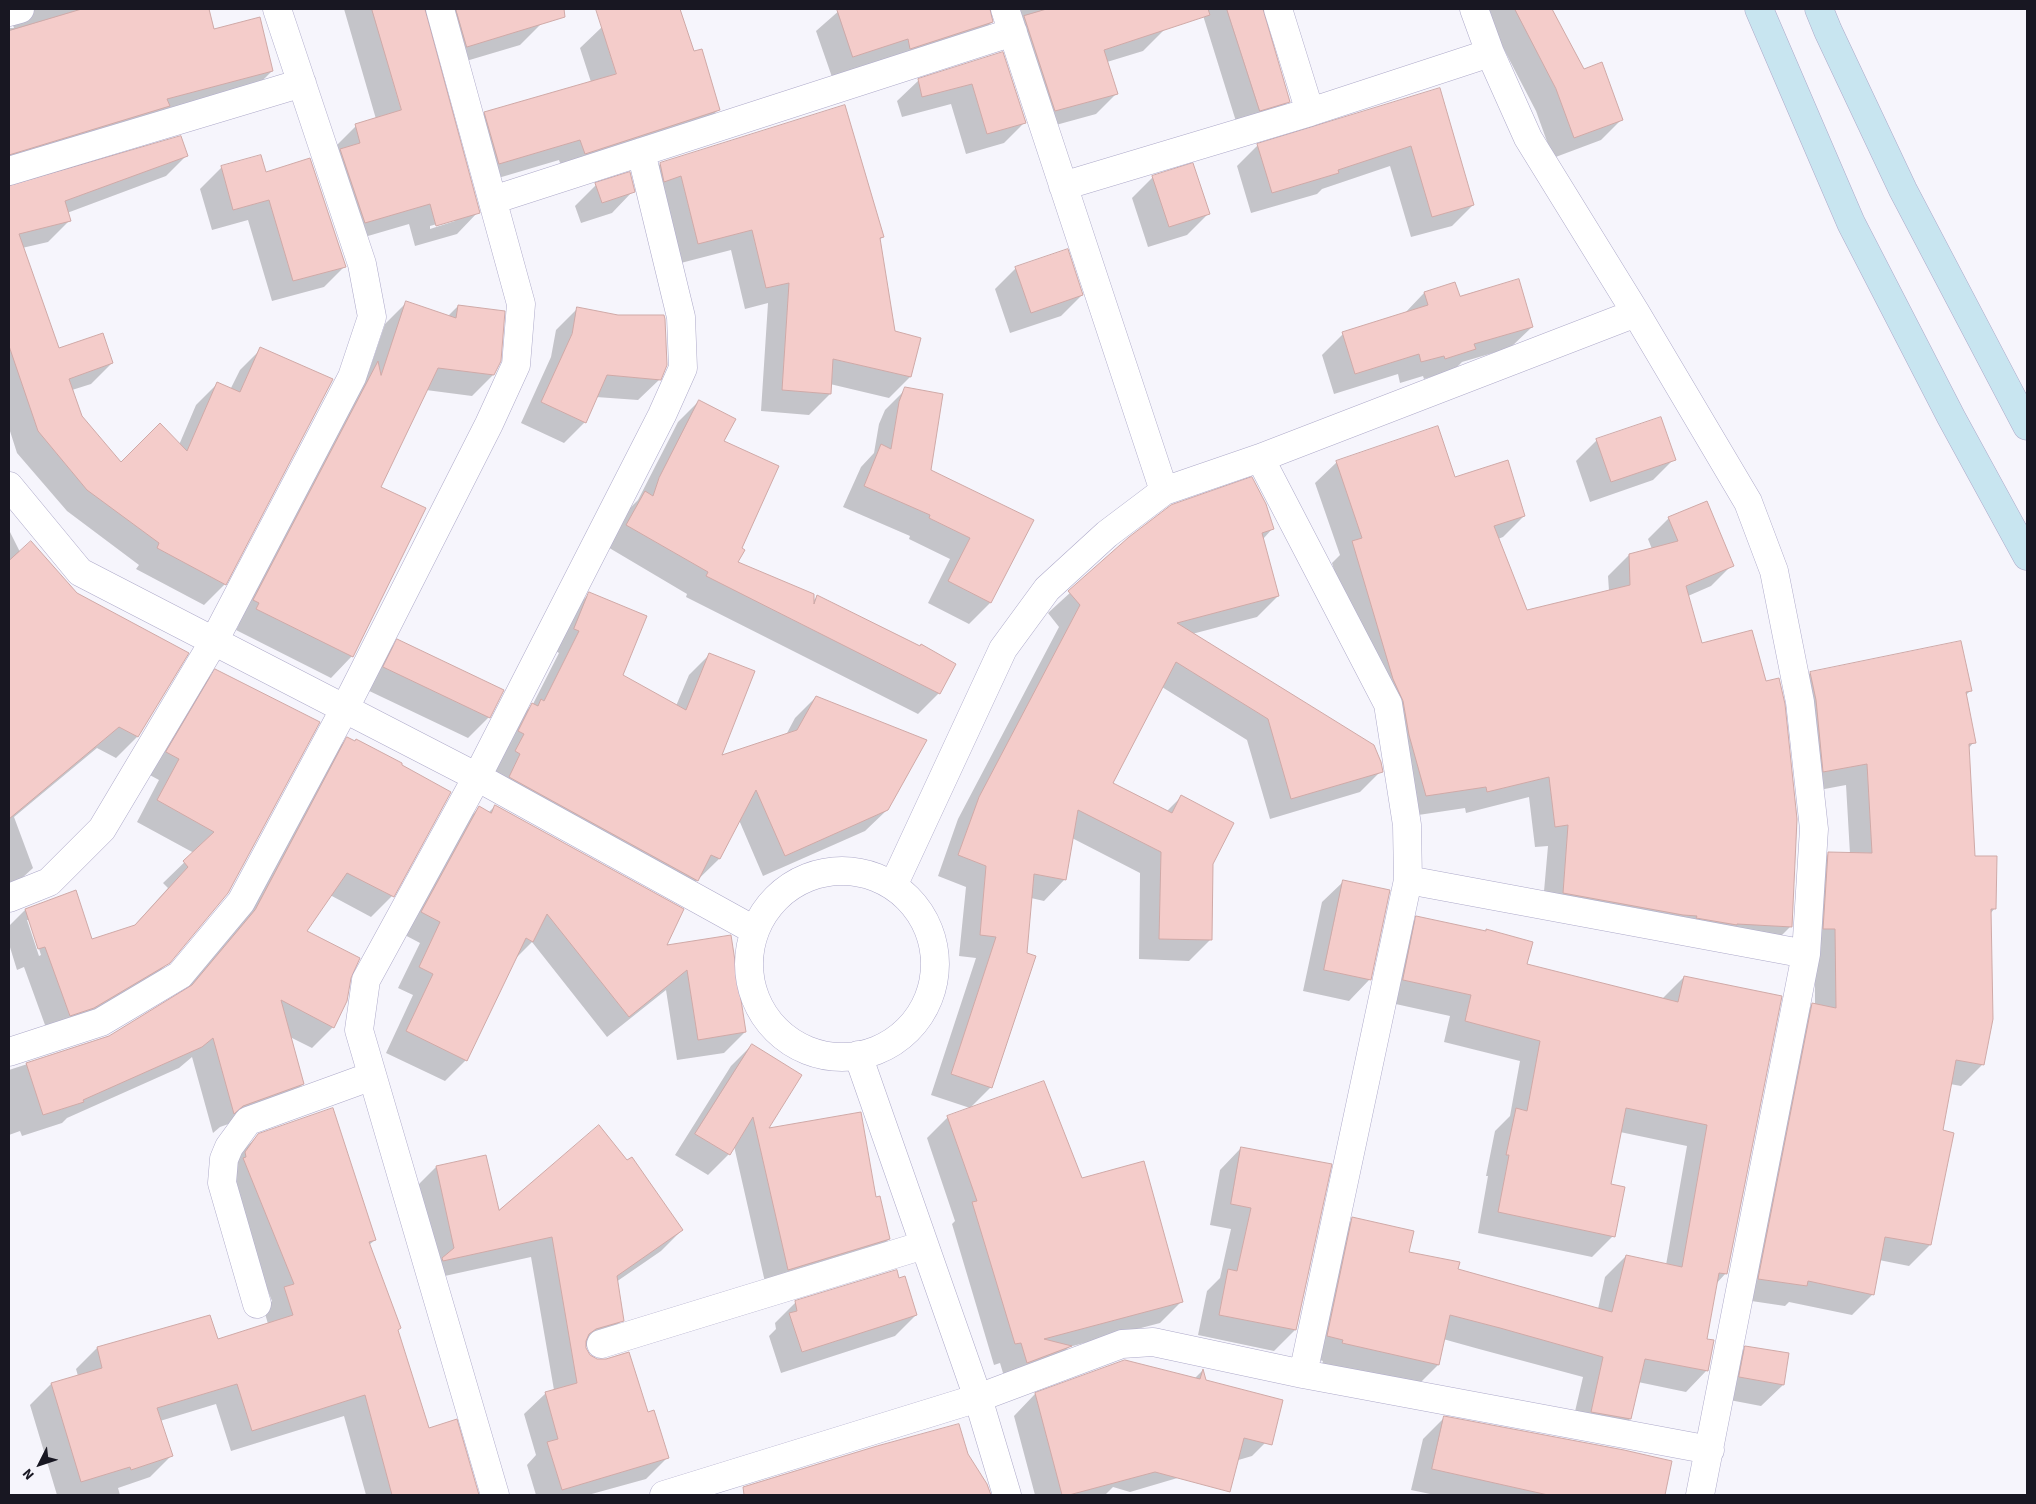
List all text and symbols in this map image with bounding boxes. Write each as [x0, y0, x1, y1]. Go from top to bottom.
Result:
north arrow [15, 1439, 65, 1489]
text: N [18, 1464, 39, 1484]

